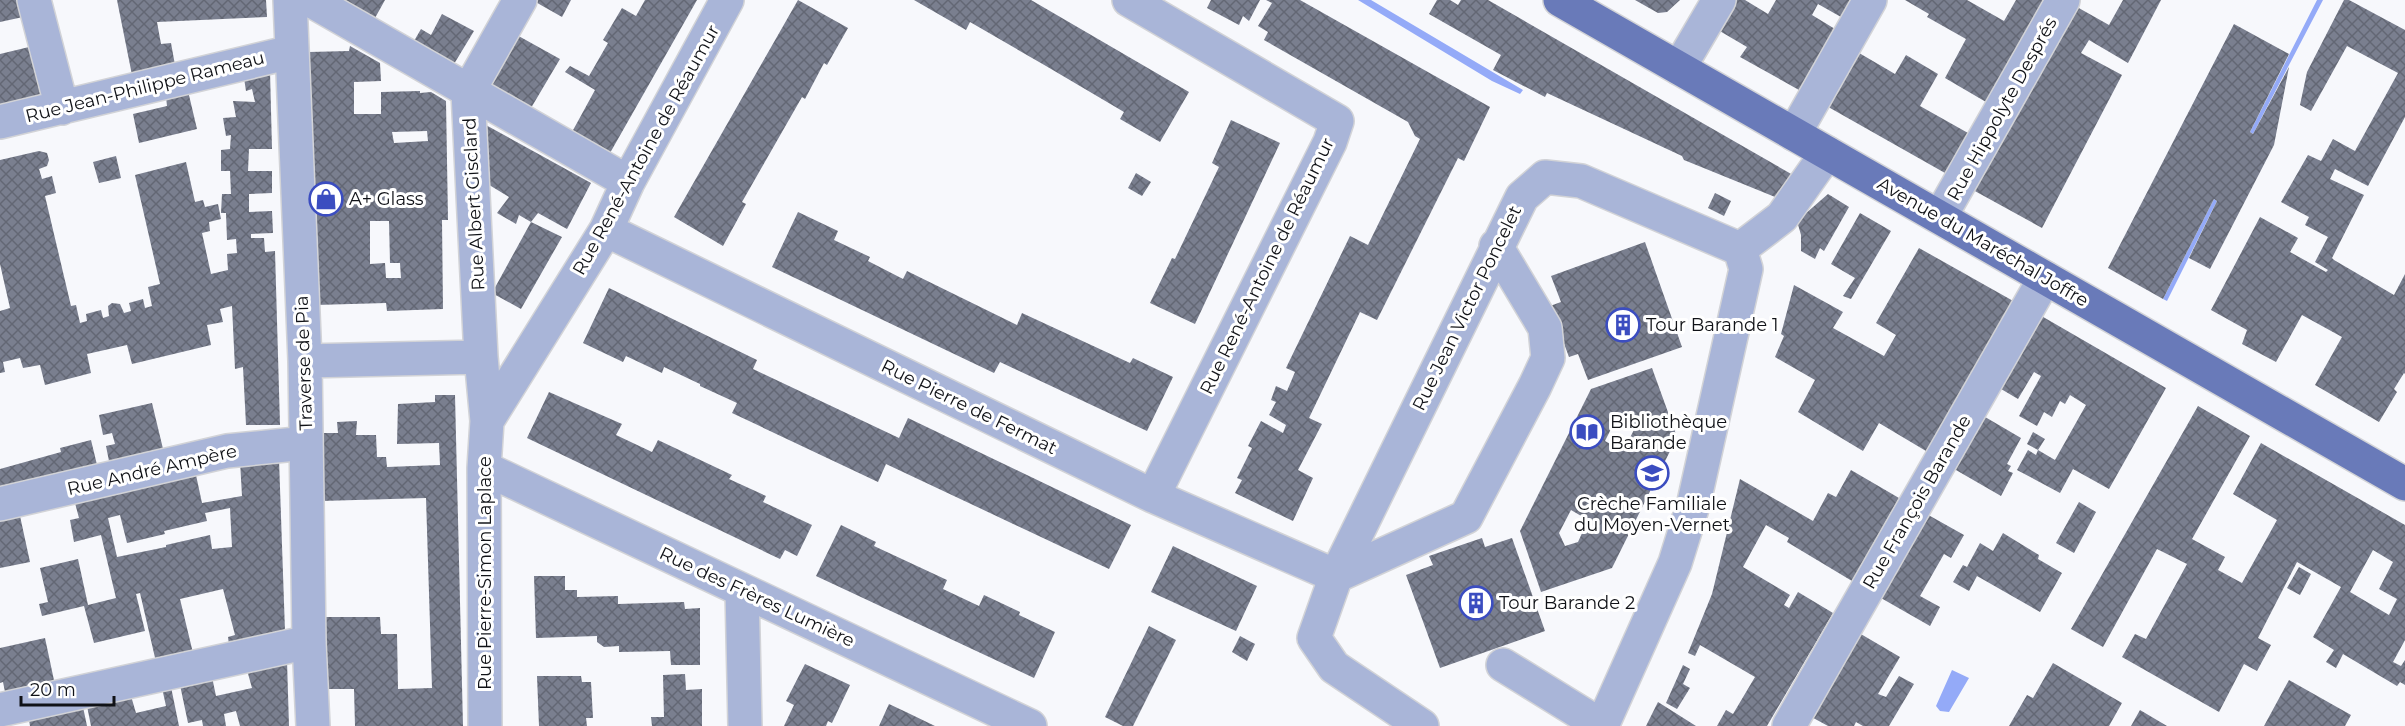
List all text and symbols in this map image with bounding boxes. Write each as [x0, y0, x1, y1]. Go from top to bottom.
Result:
street label: Rue Hippolyte Després [1942, 13, 2062, 205]
street label: Rue René-Antoine de Réaumur [568, 21, 724, 279]
street label: Rue Jean-Philippe Rameau [23, 47, 267, 127]
street label: Rue Albert Gisclard [458, 117, 490, 291]
street label: Rue René-Antoine de Réaumur [1195, 134, 1339, 398]
street label: Avenue du Maréchal Joffre [1874, 172, 2093, 312]
shop icon: A+ Glass [308, 181, 344, 217]
place label: A+ Glass [349, 188, 424, 210]
street label: Rue Jean Victor Poncelet [1408, 202, 1526, 414]
street label: Traverse de Pia [291, 295, 317, 431]
building icon: Tour Barande 1 [1605, 307, 1641, 343]
place label: Tour Barande 1 [1646, 314, 1778, 336]
street label: Rue Pierre de Fermat [878, 355, 1060, 459]
place label: Bibliothèque Barande [1610, 411, 1727, 454]
street label: Rue François Barande [1858, 411, 1976, 593]
library icon: Bibliothèque Barande [1569, 414, 1605, 450]
street label: Rue André Ampère [65, 440, 239, 500]
school or university icon: Crèche Familiale du Moyen-Vernet [1634, 455, 1670, 491]
street label: Rue Pierre-Simon Laplace [474, 456, 496, 690]
place label: Crèche Familiale du Moyen-Vernet [1574, 493, 1730, 536]
street label: Rue des Frères Lumière [656, 542, 858, 652]
building icon: Tour Barande 2 [1458, 585, 1494, 621]
place label: Tour Barande 2 [1499, 592, 1635, 614]
scale bar [21, 669, 114, 707]
text: 20 m [30, 679, 76, 701]

